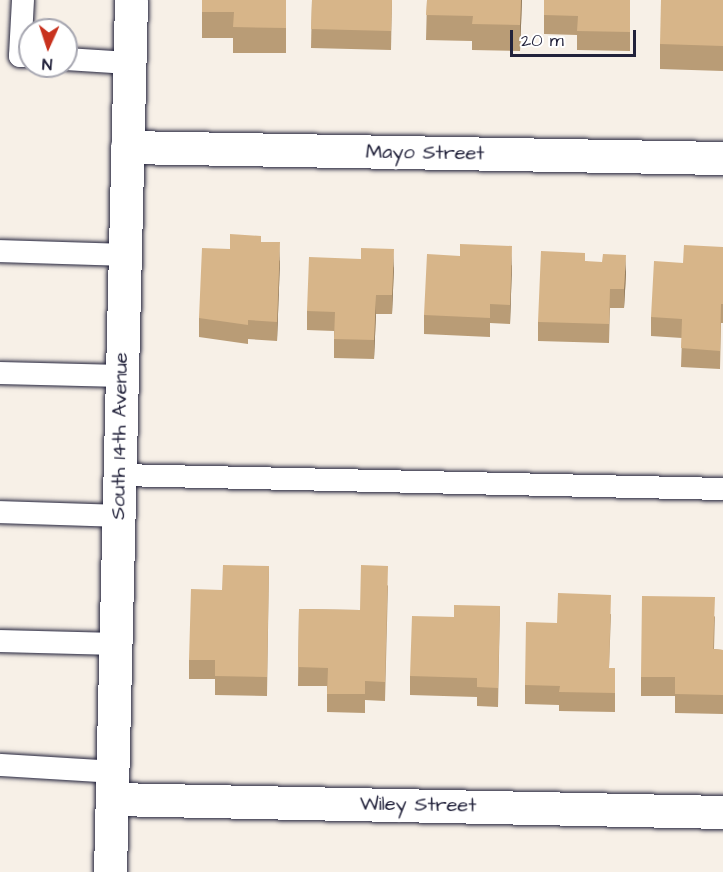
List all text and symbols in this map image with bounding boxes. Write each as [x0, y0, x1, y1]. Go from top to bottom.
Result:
north arrow [18, 18, 78, 78]
scale bar [513, 18, 639, 56]
text: 20 m [521, 28, 564, 53]
text: N [42, 53, 53, 75]
street label: Mayo Street [365, 140, 485, 166]
street label: South 14th Avenue [107, 352, 133, 520]
street label: Wiley Street [360, 792, 476, 818]

